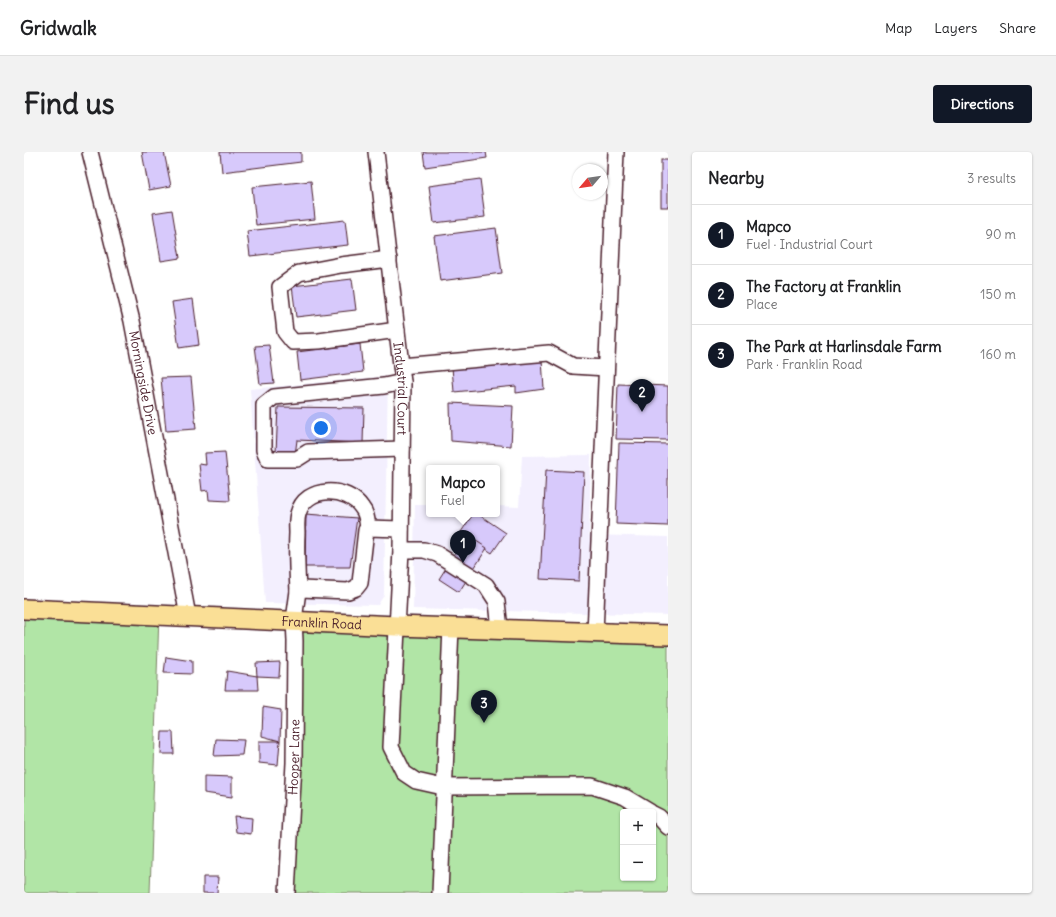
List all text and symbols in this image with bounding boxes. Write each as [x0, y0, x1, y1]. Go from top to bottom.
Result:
text: Gridwalk [20, 16, 97, 40]
text: Map [885, 19, 912, 37]
text: Layers [934, 19, 977, 37]
text: Share [999, 19, 1036, 37]
button: Directions [933, 85, 1032, 123]
text: Find us [24, 86, 115, 122]
north arrow [572, 164, 608, 200]
text: Nearby [708, 167, 764, 189]
text: 3 results [967, 170, 1016, 187]
text: Mapco [746, 217, 791, 236]
text: 1 [718, 226, 724, 243]
text: 90 m [985, 226, 1016, 243]
text: Fuel · Industrial Court [746, 236, 873, 253]
text: The Factory at Franklin [746, 277, 901, 296]
text: 2 [717, 286, 725, 303]
text: 150 m [980, 286, 1016, 303]
text: Place [746, 296, 777, 313]
street label: Morningside Drive [126, 329, 162, 436]
text: The Park at Harlinsdale Farm [746, 337, 942, 356]
street label: Industrial Court [390, 341, 412, 436]
text: 3 [717, 346, 725, 363]
text: 160 m [980, 346, 1016, 363]
text: Park · Franklin Road [746, 356, 862, 373]
pin: 2 [629, 379, 655, 412]
your location [311, 418, 331, 438]
popup [426, 465, 500, 517]
text: Mapco [440, 473, 486, 492]
text: Fuel [440, 492, 465, 509]
pin: 1 [450, 530, 476, 563]
street label: Franklin Road [281, 612, 363, 633]
pin: 3 [471, 690, 497, 723]
street label: Hooper Lane [284, 719, 303, 795]
map controls [620, 809, 656, 881]
button: + [620, 809, 656, 845]
button: − [620, 845, 656, 881]

